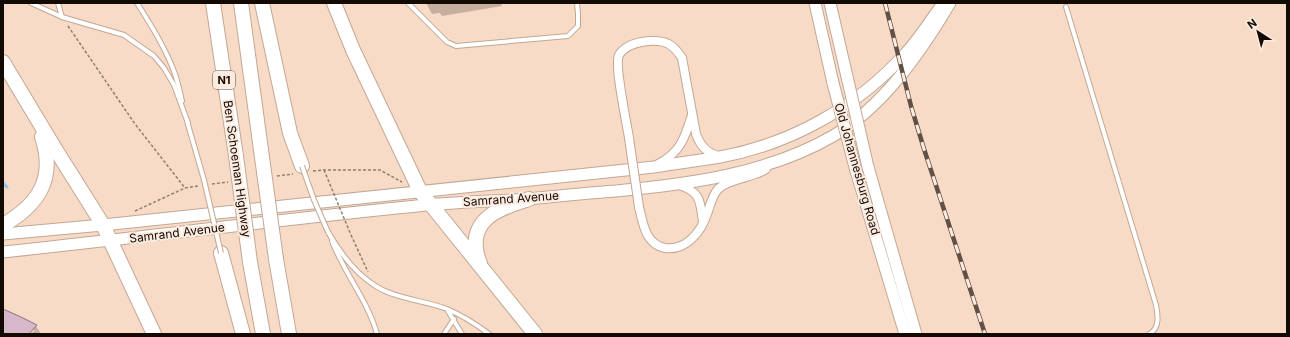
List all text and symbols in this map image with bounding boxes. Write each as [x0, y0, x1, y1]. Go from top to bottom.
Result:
north arrow [1238, 12, 1278, 52]
text: N [1245, 16, 1260, 32]
road number: N1 [213, 71, 235, 89]
street label: Ben Schoeman Highway [220, 99, 255, 239]
street label: Old Johannesburg Road [831, 101, 884, 237]
street label: Samrand Avenue [462, 188, 559, 209]
street label: Samrand Avenue [128, 219, 226, 246]

